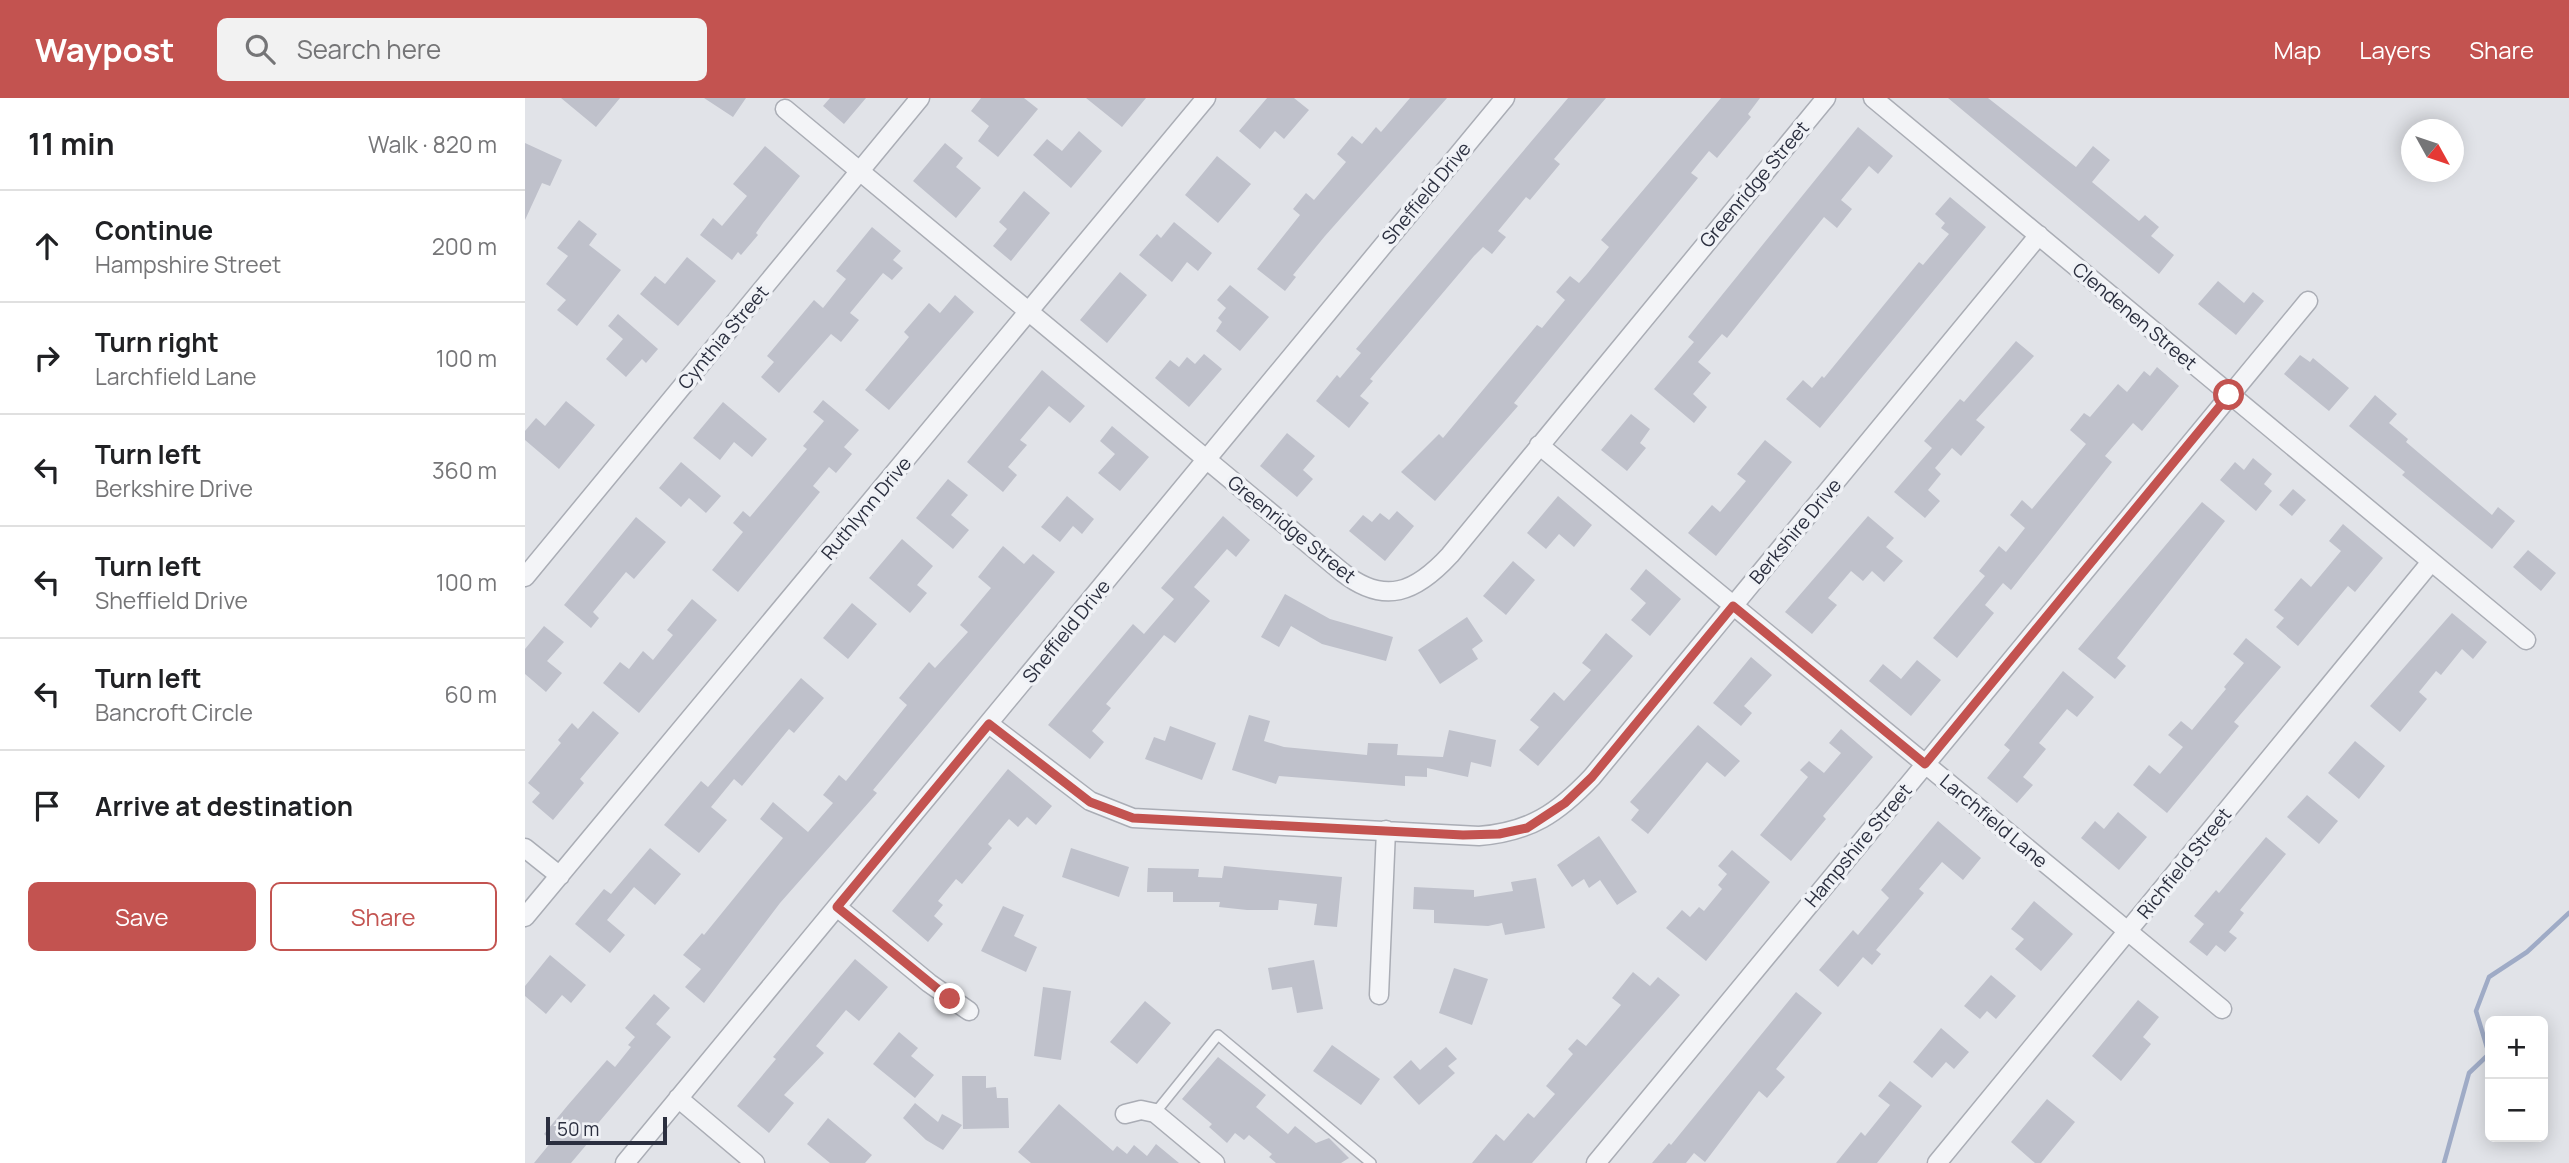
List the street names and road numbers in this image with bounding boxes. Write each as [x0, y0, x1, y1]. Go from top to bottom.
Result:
street label: Greenridge Street [1693, 115, 1815, 253]
street label: Sheffield Drive [1375, 136, 1477, 250]
street label: Clendenen Street [2067, 256, 2203, 376]
street label: Cynthia Street [672, 279, 774, 395]
street label: Ruthlynn Drive [815, 451, 917, 565]
street label: Greenridge Street [1223, 469, 1361, 589]
street label: Berkshire Drive [1743, 473, 1847, 589]
street label: Sheffield Drive [1016, 574, 1116, 688]
street label: Larchfield Lane [1935, 768, 2053, 874]
street label: Hampshire Street [1799, 778, 1917, 912]
street label: Richfield Street [2131, 802, 2237, 924]

